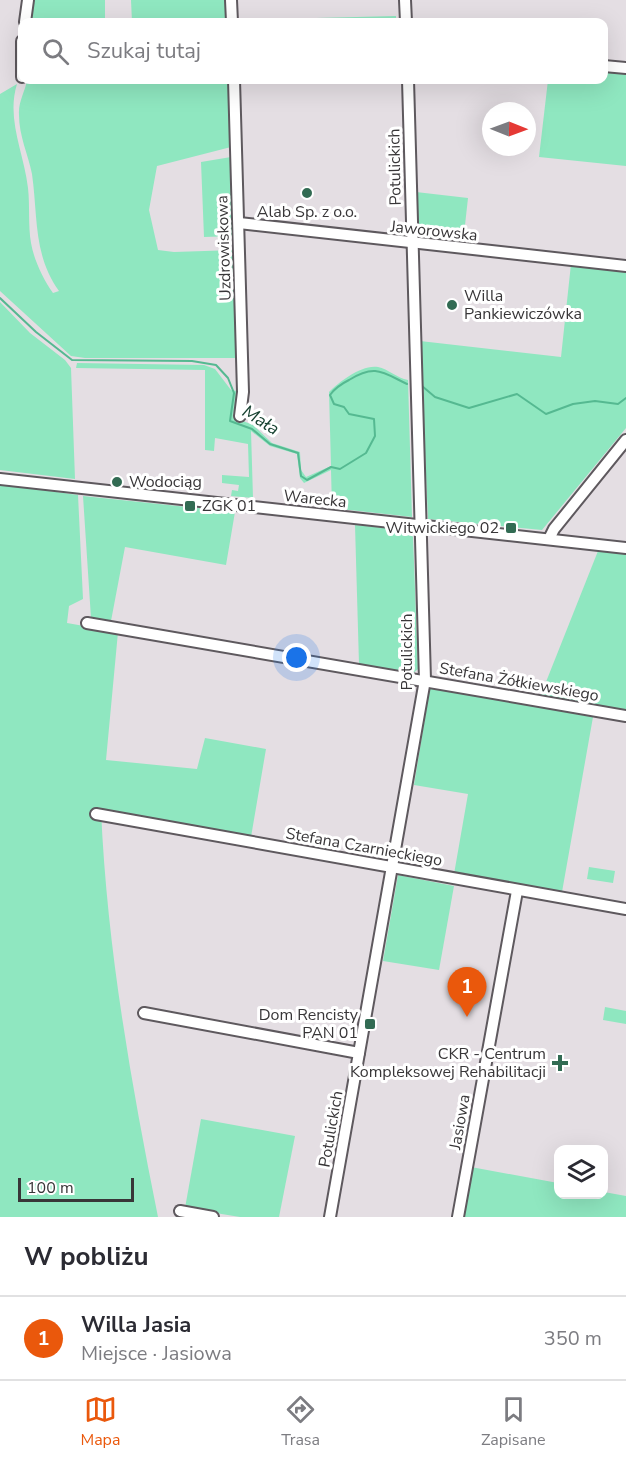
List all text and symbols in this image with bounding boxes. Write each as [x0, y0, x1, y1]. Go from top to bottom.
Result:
search box [18, 18, 608, 84]
icon: search [39, 35, 72, 68]
text: Szukaj tutaj [87, 36, 201, 66]
north arrow [482, 102, 536, 156]
street label: Potulickich [383, 128, 407, 206]
marker: Alab Sp. z o.o. [300, 186, 314, 200]
street label: Uzdrowiskowa [211, 195, 237, 301]
place label: Alab Sp. z o.o. [257, 201, 357, 223]
street label: Jaworowska [388, 215, 479, 247]
place label: Willa Pankiewiczówka [464, 285, 582, 325]
marker: Willa Pankiewiczówka [445, 298, 459, 312]
water label: Mała [238, 399, 284, 441]
place label: Wodociąg [129, 471, 202, 493]
marker: Wodociąg [110, 475, 124, 489]
street label: Warecka [282, 485, 348, 513]
place label: ZGK 01 [202, 495, 256, 517]
marker: ZGK 01 [183, 499, 197, 513]
place label: Witwickiego 02 [386, 517, 499, 539]
marker: Witwickiego 02 [504, 521, 518, 535]
street label: Potulickich [396, 613, 418, 691]
your location [282, 643, 311, 672]
street label: Stefana Żółkiewskiego [437, 657, 601, 707]
street label: Stefana Czarnieckiego [284, 822, 444, 872]
pin: 1 [448, 968, 486, 1017]
place label: Dom Rencisty PAN 01 [259, 1004, 359, 1044]
marker: Dom Rencisty PAN 01 [363, 1017, 377, 1031]
place label: CKR - Centrum Kompleksowej Rehabilitacji [350, 1043, 546, 1083]
marker: CKR - Centrum Kompleksowej Rehabilitacji [551, 1054, 569, 1072]
street label: Potulickich [313, 1089, 349, 1169]
street label: Jasiowa [444, 1093, 476, 1152]
map controls [554, 1145, 608, 1199]
button: layers [554, 1145, 608, 1199]
scale bar [18, 1175, 134, 1202]
text: 100 m [27, 1177, 74, 1199]
text: W pobliżu [24, 1239, 148, 1274]
text: Willa Jasia [81, 1310, 191, 1340]
text: 1 [38, 1325, 50, 1352]
text: 350 m [544, 1325, 602, 1352]
text: Miejsce · Jasiowa [81, 1340, 232, 1367]
tab: Mapa [80, 1393, 120, 1451]
tab: Trasa [281, 1393, 320, 1451]
tab: Zapisane [481, 1393, 546, 1451]

